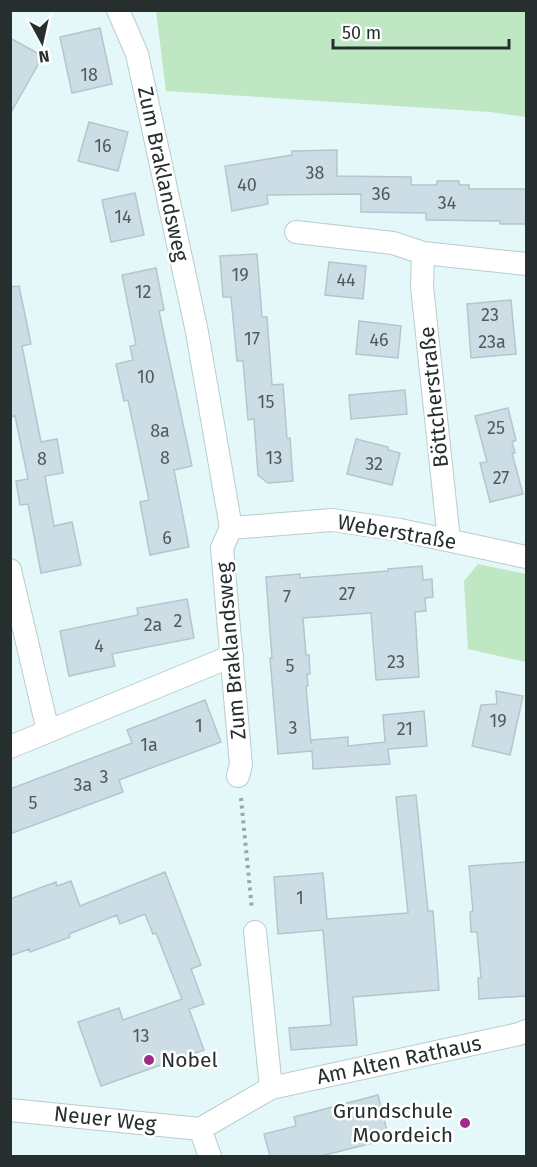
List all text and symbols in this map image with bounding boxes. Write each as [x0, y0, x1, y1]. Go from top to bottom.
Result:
north arrow [12, 12, 72, 72]
scale bar [333, 12, 508, 50]
text: 50 m [342, 22, 381, 44]
text: N [37, 46, 51, 67]
house number: 18 [80, 64, 98, 86]
street label: Zum Braklandsweg [132, 84, 194, 264]
house number: 16 [94, 135, 112, 157]
house number: 38 [306, 162, 325, 184]
house number: 40 [237, 174, 257, 196]
house number: 36 [372, 183, 390, 205]
house number: 34 [438, 192, 457, 214]
house number: 14 [114, 206, 132, 228]
house number: 19 [231, 264, 249, 286]
house number: 44 [336, 269, 356, 291]
house number: 12 [135, 281, 151, 303]
house number: 23 [481, 304, 499, 326]
street label: Böttcherstraße [414, 325, 454, 469]
house number: 17 [244, 328, 260, 350]
house number: 46 [369, 329, 389, 351]
house number: 23a [478, 331, 506, 353]
house number: 10 [137, 366, 155, 388]
house number: 15 [258, 391, 274, 413]
house number: 25 [487, 417, 505, 439]
house number: 8a [150, 420, 170, 442]
house number: 8 [160, 447, 170, 469]
house number: 13 [266, 447, 282, 469]
house number: 8 [37, 448, 47, 470]
house number: 32 [365, 453, 383, 475]
house number: 27 [493, 467, 509, 489]
street label: Weberstraße [335, 509, 459, 555]
house number: 6 [162, 527, 172, 549]
street label: Zum Braklandsweg [210, 561, 252, 741]
house number: 27 [339, 583, 355, 605]
house number: 7 [283, 586, 291, 608]
house number: 2 [174, 610, 183, 632]
house number: 2a [144, 614, 162, 636]
house number: 4 [94, 635, 104, 657]
house number: 23 [387, 651, 405, 673]
house number: 5 [285, 655, 295, 677]
house number: 19 [489, 710, 507, 732]
house number: 1 [195, 715, 203, 737]
house number: 3 [289, 717, 297, 739]
house number: 21 [397, 718, 413, 740]
house number: 1a [140, 734, 158, 756]
house number: 3 [100, 766, 108, 788]
house number: 3a [74, 774, 92, 796]
house number: 5 [28, 792, 38, 814]
house number: 1 [296, 887, 304, 909]
house number: 13 [133, 1025, 149, 1047]
street label: Am Alten Rathaus [314, 1030, 484, 1090]
place label: Nobel [161, 1047, 218, 1073]
marker: Nobel [142, 1053, 156, 1067]
place label: Grundschule Moordeich [333, 1098, 453, 1148]
street label: Neuer Weg [53, 1101, 157, 1137]
marker: Grundschule Moordeich [458, 1116, 472, 1130]

